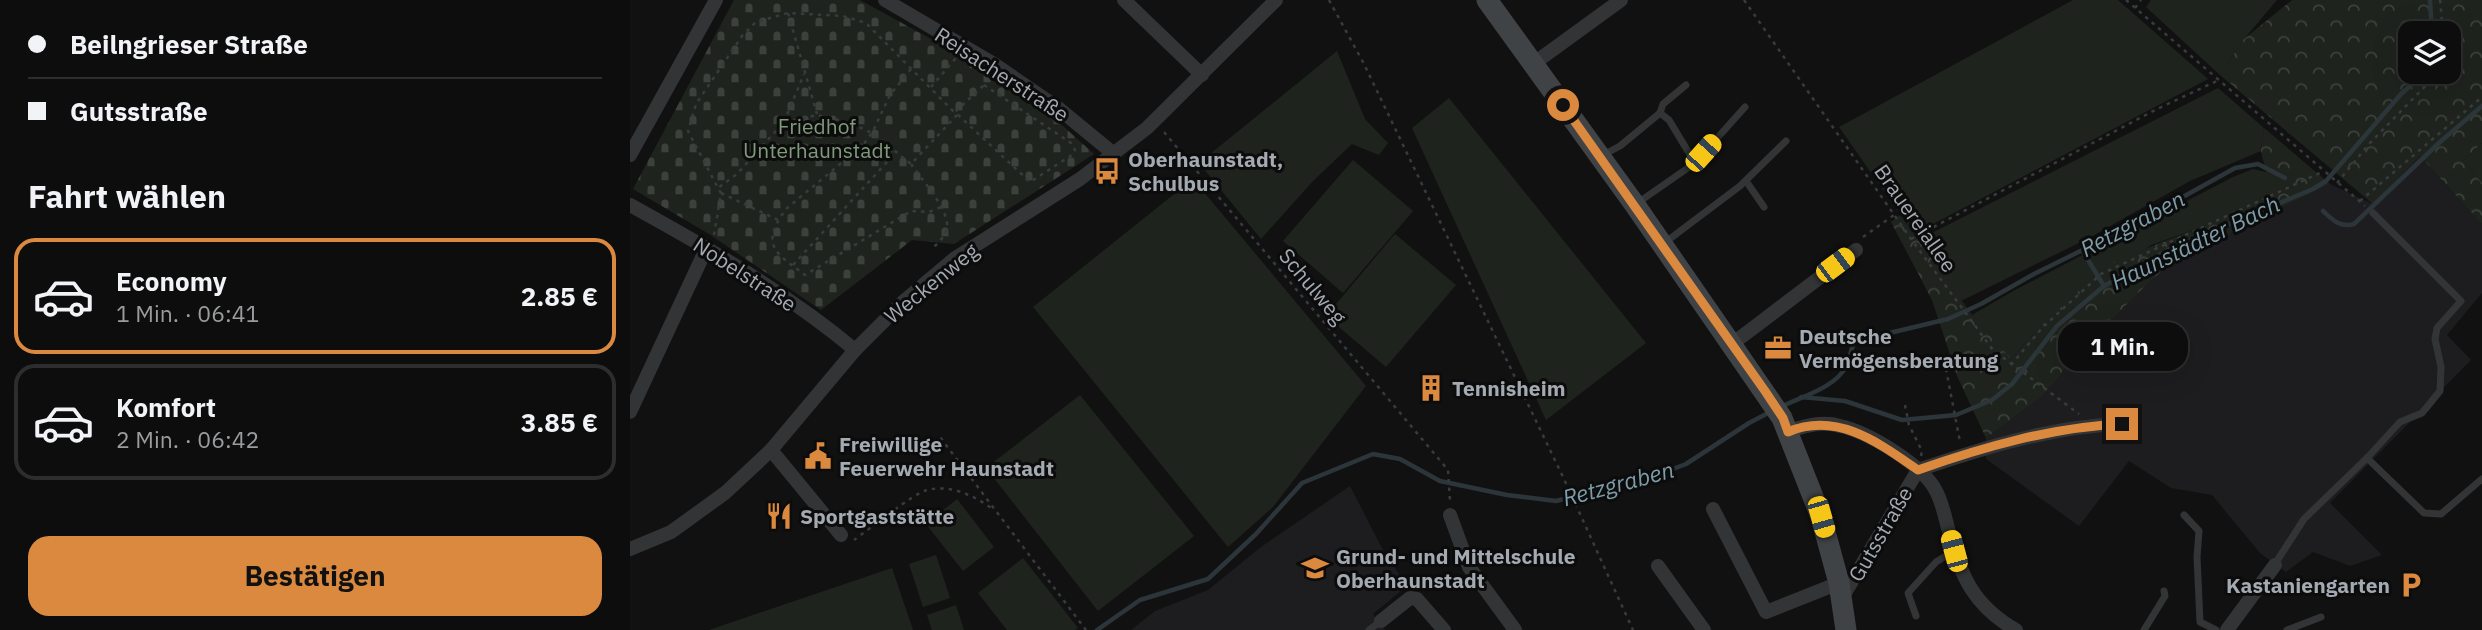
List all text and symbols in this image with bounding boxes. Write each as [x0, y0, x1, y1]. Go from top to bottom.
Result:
street label: Reisacherstraße [930, 20, 1074, 128]
map controls [2398, 21, 2461, 84]
button: layers [2398, 21, 2461, 84]
text: Beilngrieser Straße [70, 27, 308, 61]
route start [1547, 89, 1579, 121]
text: Gutsstraße [70, 94, 208, 128]
park label: Friedhof Unterhaunstadt [743, 112, 891, 164]
car [1682, 130, 1725, 176]
place label: Oberhaunstadt, Schulbus [1128, 145, 1283, 197]
bus stop icon: Oberhaunstadt, Schulbus [1092, 156, 1122, 186]
street label: Brauereiallee [1868, 158, 1964, 278]
text: Fahrt wählen [28, 175, 226, 217]
water label: Retzgraben [2075, 183, 2189, 263]
water label: Haunstädter Bach [2106, 188, 2284, 296]
street label: Nobelstraße [688, 230, 802, 318]
street label: Weckenweg [878, 236, 984, 330]
street label: Schulweg [1273, 242, 1353, 330]
car [1812, 244, 1859, 286]
text: Economy [116, 264, 227, 298]
icon: car [32, 265, 95, 328]
text: 2.85 € [521, 279, 598, 313]
text: 1 Min. · 06:41 [116, 298, 259, 328]
place label: Deutsche Vermögensberatung [1799, 322, 1999, 374]
callout: 1 Min. [2057, 322, 2187, 372]
text: 1 Min. [2090, 331, 2156, 361]
office icon: Deutsche Vermögensberatung [1763, 333, 1793, 363]
building icon: Tennisheim [1416, 373, 1446, 403]
place label: Tennisheim [1452, 374, 1565, 402]
text: Komfort [116, 390, 216, 424]
icon: car [32, 391, 95, 454]
text: 3.85 € [521, 405, 598, 439]
route end [2106, 408, 2138, 440]
text: 2 Min. · 06:42 [116, 424, 259, 454]
place label: Freiwillige Feuerwehr Haunstadt [839, 430, 1054, 482]
public building icon: Freiwillige Feuerwehr Haunstadt [803, 441, 833, 471]
water label: Retzgraben [1559, 454, 1677, 512]
street label: Gutsstraße [1842, 481, 1918, 587]
car [1806, 494, 1837, 540]
restaurant icon: Sportgaststätte [764, 501, 794, 531]
place label: Sportgaststätte [800, 502, 954, 530]
car [1939, 528, 1970, 574]
button: Bestätigen [28, 536, 602, 616]
place label: Grund- und Mittelschule Oberhaunstadt [1336, 542, 1576, 594]
school or university icon: Grund- und Mittelschule Oberhaunstadt [1300, 553, 1330, 583]
parking icon: Kastaniengarten [2396, 570, 2426, 600]
place label: Kastaniengarten [2226, 571, 2390, 599]

